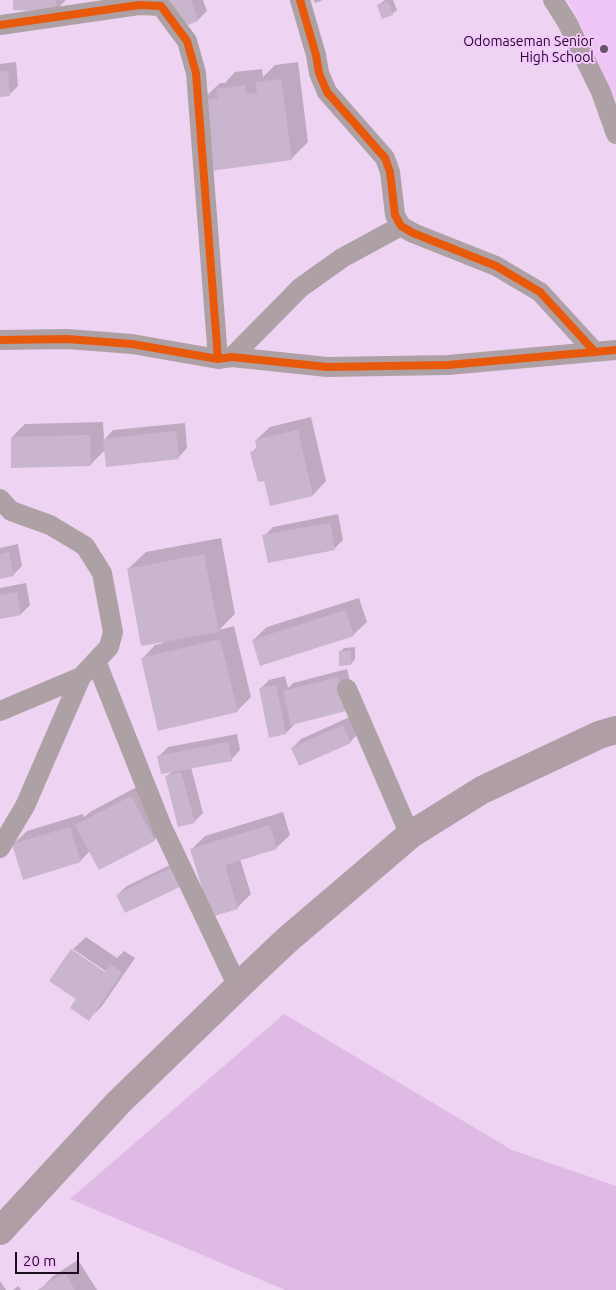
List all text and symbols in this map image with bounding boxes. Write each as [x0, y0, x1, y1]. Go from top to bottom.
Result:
place label: Odomaseman Senior High School [463, 33, 594, 65]
marker: Odomaseman Senior High School [598, 43, 610, 55]
scale bar [18, 1242, 81, 1274]
text: 20 m [23, 1252, 56, 1269]

